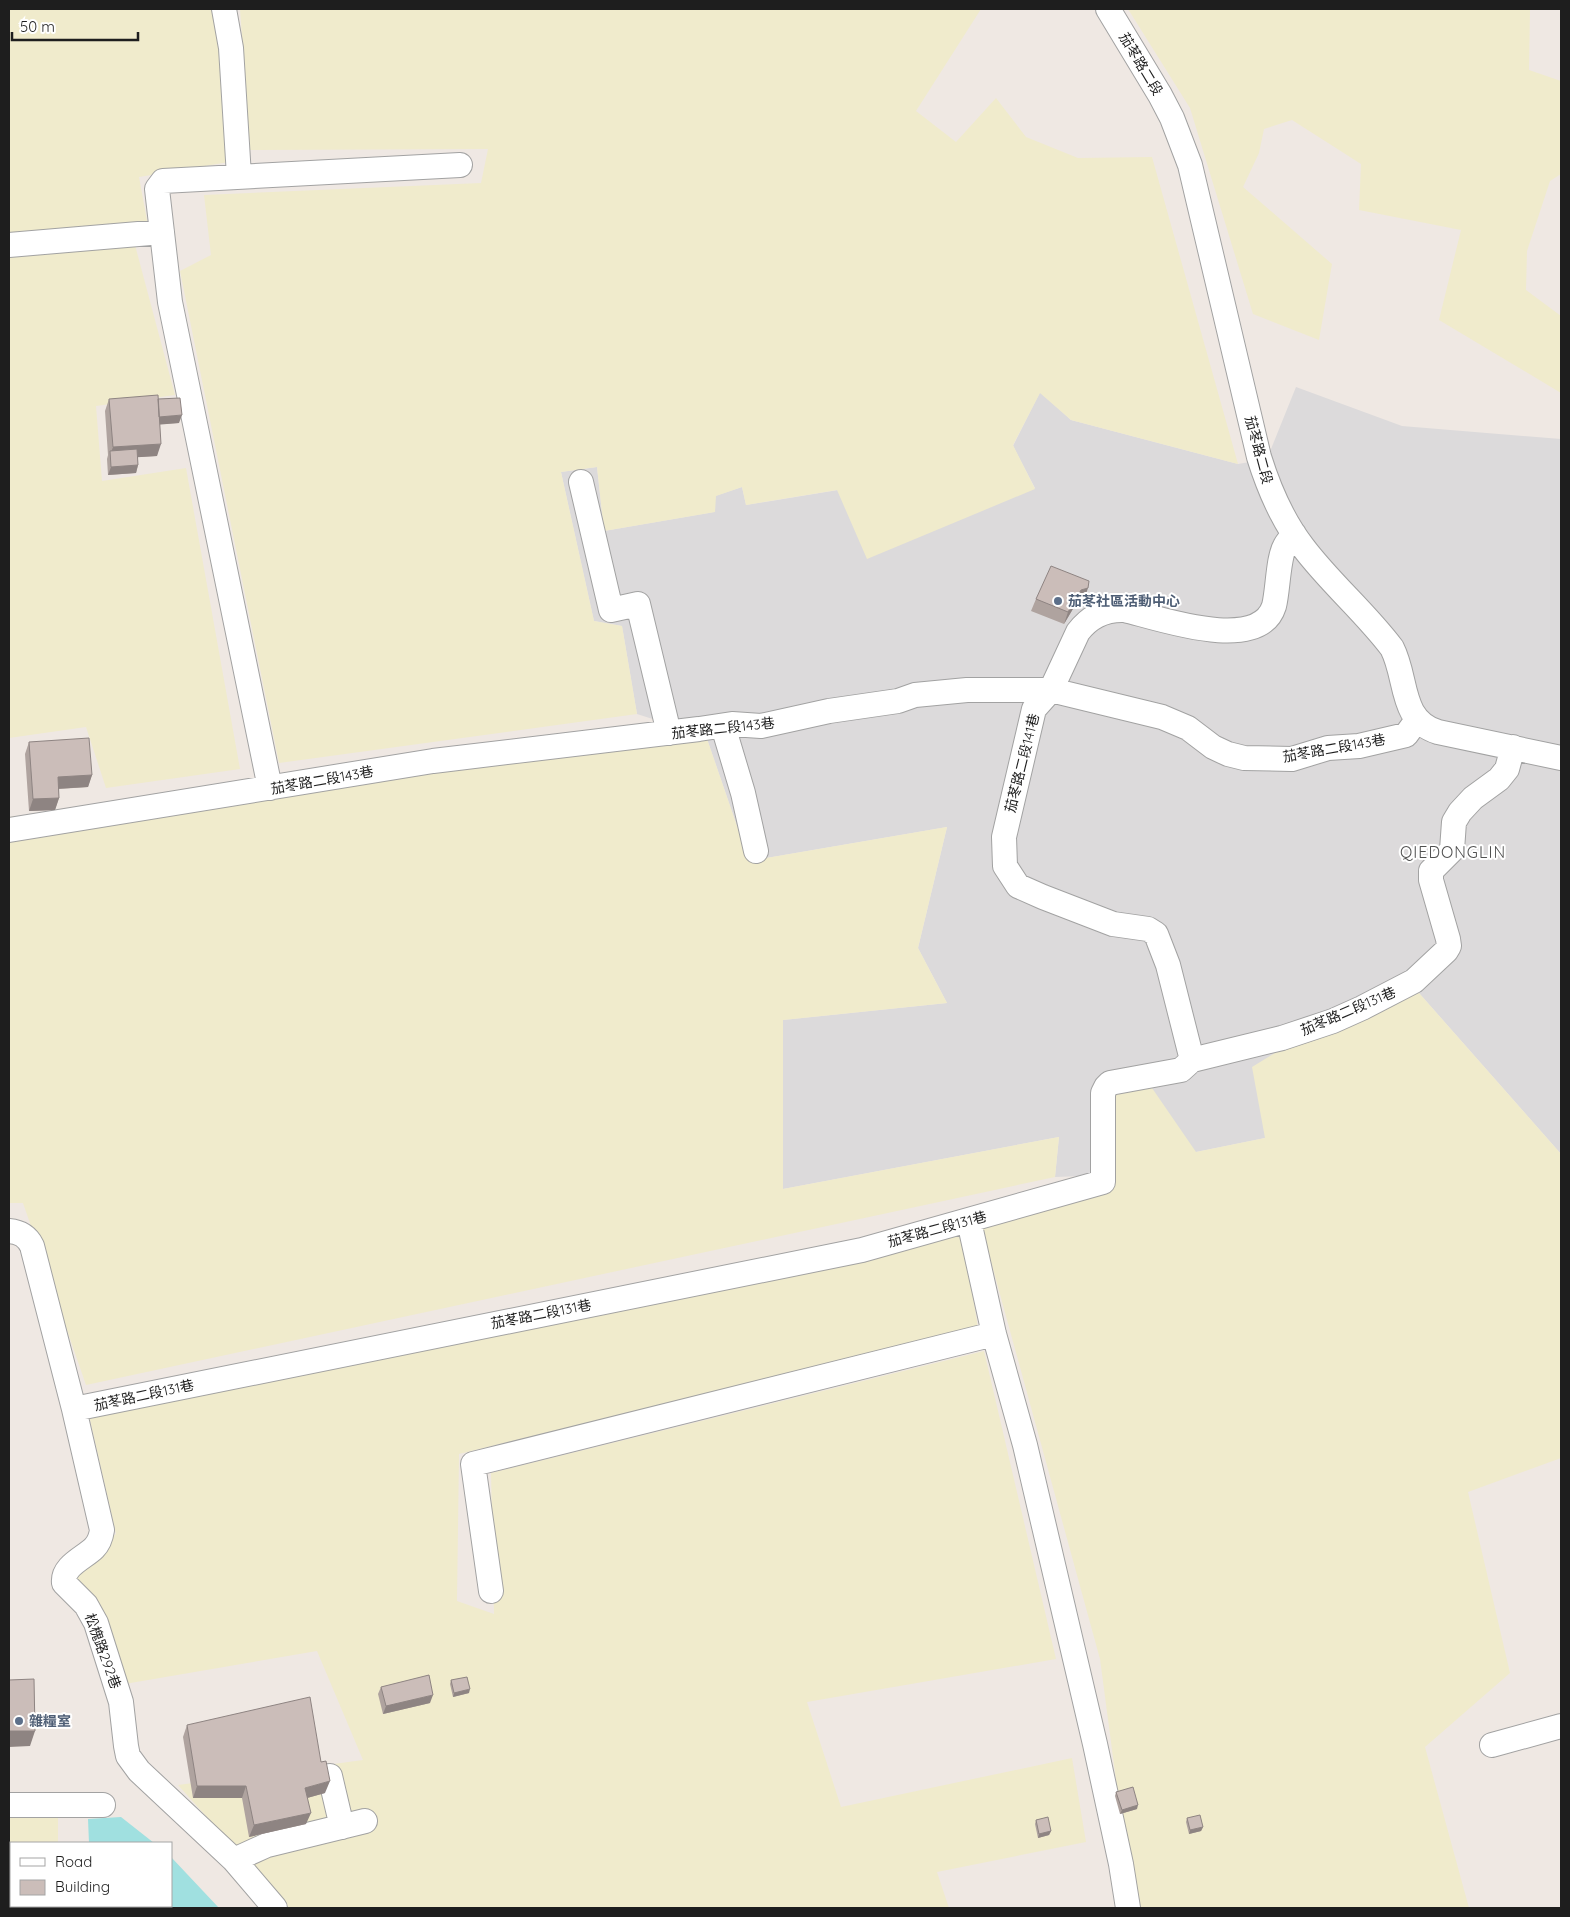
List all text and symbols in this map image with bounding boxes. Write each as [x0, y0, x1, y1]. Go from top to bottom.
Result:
scale bar [12, 10, 139, 42]
text: 50 m [20, 17, 55, 36]
street label: 茄苳路二段 [1115, 29, 1167, 99]
street label: 茄苳路二段 [1241, 414, 1277, 486]
place label: 茄苳社區活動中心 [1068, 592, 1180, 610]
marker: 茄苳社區活動中心 [1052, 595, 1064, 607]
street label: 茄苳路二段141巷 [1001, 712, 1043, 814]
street label: 茄苳路二段143巷 [670, 714, 776, 742]
street label: 茄苳路二段143巷 [1281, 730, 1387, 766]
street label: 茄苳路二段143巷 [269, 762, 375, 798]
district label: QIEDONGLIN [1400, 842, 1506, 862]
street label: 茄苳路二段131巷 [1298, 983, 1398, 1039]
street label: 茄苳路二段131巷 [886, 1207, 988, 1251]
street label: 茄苳路二段131巷 [489, 1295, 593, 1333]
street label: 茄苳路二段131巷 [92, 1376, 196, 1414]
street label: 松槐路292巷 [81, 1611, 125, 1691]
place label: 雜糧室 [29, 1712, 71, 1730]
marker: 雜糧室 [13, 1715, 25, 1727]
legend [10, 1842, 172, 1907]
text: Road [55, 1852, 92, 1871]
text: Building [55, 1877, 110, 1896]

